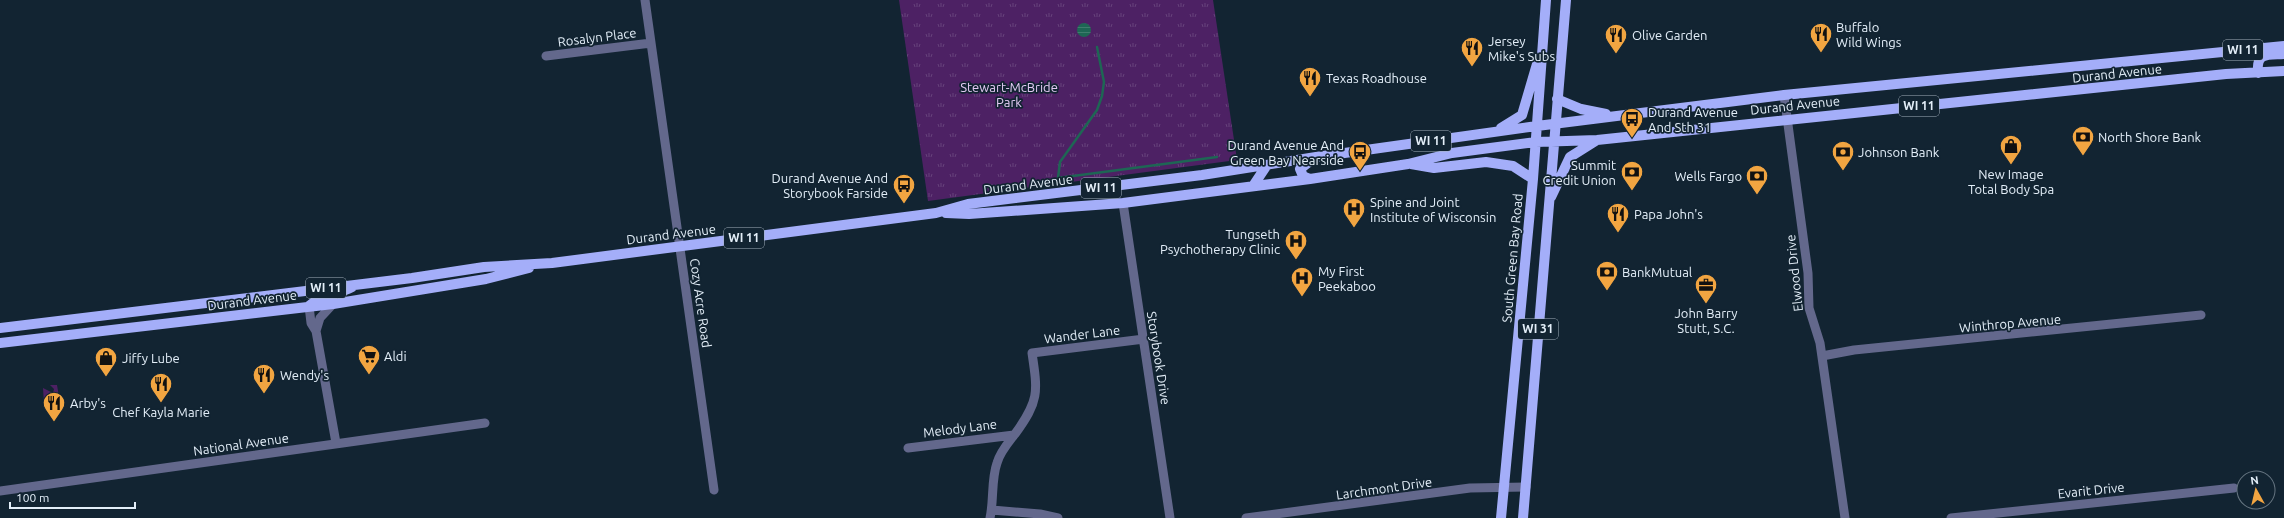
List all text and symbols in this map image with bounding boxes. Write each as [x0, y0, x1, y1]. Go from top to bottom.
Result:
place label: Buffalo Wild Wings [1836, 20, 1902, 49]
restaurant icon: Buffalo Wild Wings [1808, 21, 1834, 54]
restaurant icon: Olive Garden [1603, 22, 1629, 55]
street label: Rosalyn Place [557, 25, 637, 49]
place label: Olive Garden [1632, 28, 1708, 42]
place label: Jersey Mike's Subs [1488, 34, 1555, 63]
restaurant icon: Jersey Mike's Subs [1459, 35, 1485, 68]
road number: WI 11 [2223, 40, 2263, 60]
street label: Durand Avenue [2072, 61, 2162, 85]
restaurant icon: Texas Roadhouse [1297, 65, 1323, 98]
place label: Texas Roadhouse [1326, 71, 1427, 85]
park label: Stewart-McBride Park [960, 80, 1058, 109]
street label: Durand Avenue [1750, 93, 1840, 117]
road number: WI 11 [1899, 96, 1939, 116]
place label: Durand Avenue And Sth 31 [1648, 105, 1738, 134]
bus stop icon: Durand Avenue And Sth 31 [1619, 106, 1645, 139]
bank icon: North Shore Bank [2070, 124, 2096, 157]
place label: North Shore Bank [2098, 130, 2202, 144]
road number: WI 11 [1411, 131, 1451, 151]
shop icon: New Image Total Body Spa [1998, 133, 2024, 166]
place label: Durand Avenue And Green Bay Nearside [1228, 138, 1344, 167]
bus stop icon: Durand Avenue And Green Bay Nearside [1347, 139, 1373, 172]
bank icon: Johnson Bank [1830, 139, 1856, 172]
place label: Johnson Bank [1858, 145, 1940, 159]
place label: Summit Credit Union [1543, 158, 1616, 187]
bank icon: Summit Credit Union [1619, 159, 1645, 192]
bank icon: Wells Fargo [1744, 163, 1770, 196]
place label: New Image Total Body Spa [1968, 167, 2054, 196]
place label: Wells Fargo [1675, 169, 1742, 183]
place label: Durand Avenue And Storybook Farside [772, 171, 888, 200]
bus stop icon: Durand Avenue And Storybook Farside [891, 172, 917, 205]
street label: Durand Avenue [982, 172, 1074, 196]
road number: WI 11 [1081, 178, 1121, 198]
street label: South Green Bay Road [1499, 193, 1525, 323]
place label: Spine and Joint Institute of Wisconsin [1370, 195, 1496, 224]
hospital icon: Spine and Joint Institute of Wisconsin [1341, 196, 1367, 229]
restaurant icon: Papa John's [1605, 201, 1631, 234]
place label: Papa John's [1634, 207, 1703, 221]
street label: Durand Avenue [625, 222, 717, 246]
place label: Tungseth Psychotherapy Clinic [1160, 227, 1280, 256]
road number: WI 11 [724, 228, 764, 248]
hospital icon: Tungseth Psychotherapy Clinic [1283, 228, 1309, 261]
street label: Elwood Drive [1783, 234, 1805, 312]
street label: Cozy Acre Road [688, 257, 714, 349]
bank icon: BankMutual [1594, 259, 1620, 292]
place label: My First Peekaboo [1318, 264, 1376, 293]
hospital icon: My First Peekaboo [1289, 265, 1315, 298]
place label: BankMutual [1622, 265, 1693, 279]
office icon: John Barry Stutt, S.C. [1693, 272, 1719, 305]
road number: WI 11 [306, 278, 346, 298]
street label: Durand Avenue [206, 288, 298, 312]
place label: John Barry Stutt, S.C. [1674, 306, 1738, 336]
street label: Storybook Drive [1145, 310, 1173, 406]
street label: Winthrop Avenue [1958, 312, 2062, 334]
road number: WI 31 [1518, 319, 1558, 339]
street label: Wander Lane [1043, 322, 1121, 346]
supermarket icon: Aldi [356, 343, 382, 376]
shop icon: Jiffy Lube [93, 345, 119, 378]
place label: Aldi [384, 349, 407, 363]
place label: Jiffy Lube [122, 351, 180, 365]
restaurant icon: Wendy's [251, 362, 277, 395]
place label: Wendy's [280, 368, 329, 382]
restaurant icon: Chef Kayla Marie [148, 371, 174, 404]
restaurant icon: Arby's [41, 390, 67, 423]
place label: Arby's [70, 396, 106, 410]
place label: Chef Kayla Marie [112, 405, 210, 419]
street label: Melody Lane [922, 417, 998, 439]
street label: National Avenue [192, 430, 290, 458]
north arrow [2236, 470, 2276, 510]
street label: Larchmont Drive [1335, 474, 1433, 502]
text: N [2250, 474, 2260, 487]
street label: Evarit Drive [2057, 480, 2125, 500]
scale bar [10, 484, 135, 510]
text: 100 m [16, 491, 49, 504]

